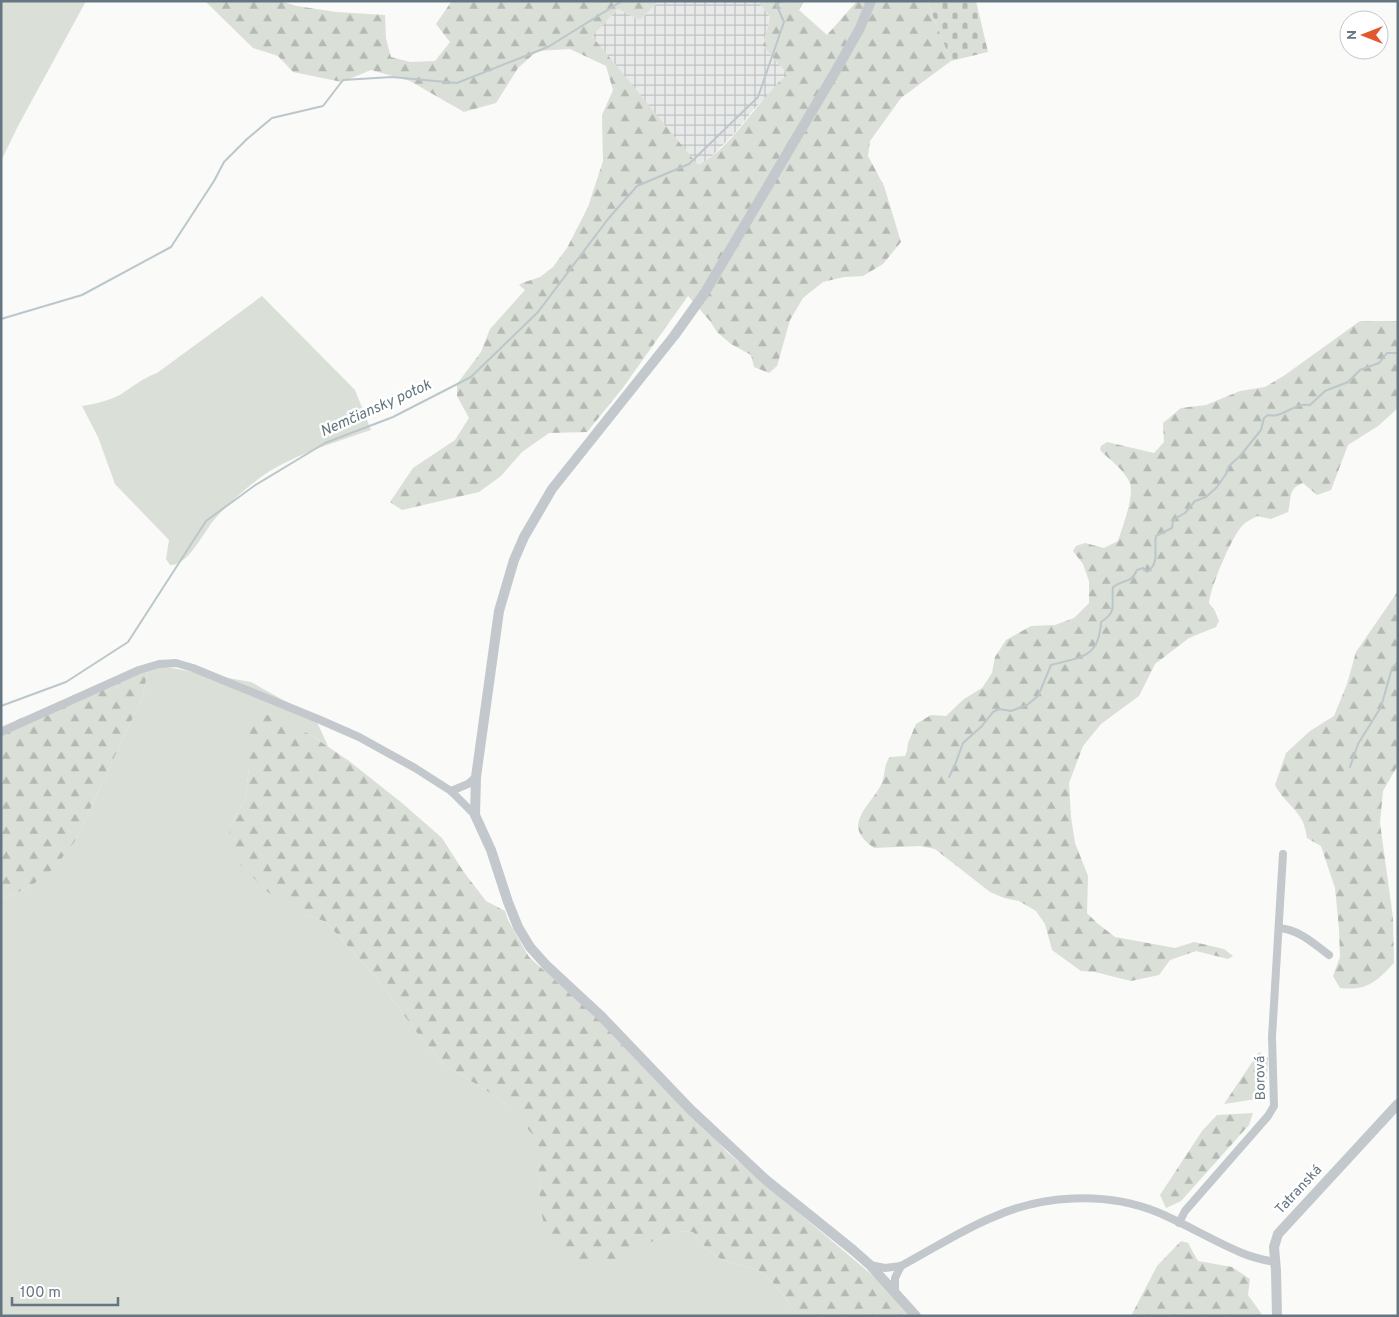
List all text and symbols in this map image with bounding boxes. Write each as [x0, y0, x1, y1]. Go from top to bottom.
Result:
north arrow [1339, 10, 1389, 60]
text: N [1344, 30, 1361, 40]
water label: Nemčiansky potok [318, 376, 435, 442]
street label: Borová [1252, 1056, 1270, 1100]
street label: Tatranská [1272, 1162, 1326, 1218]
scale bar [12, 1274, 119, 1306]
text: 100 m [20, 1284, 61, 1303]

